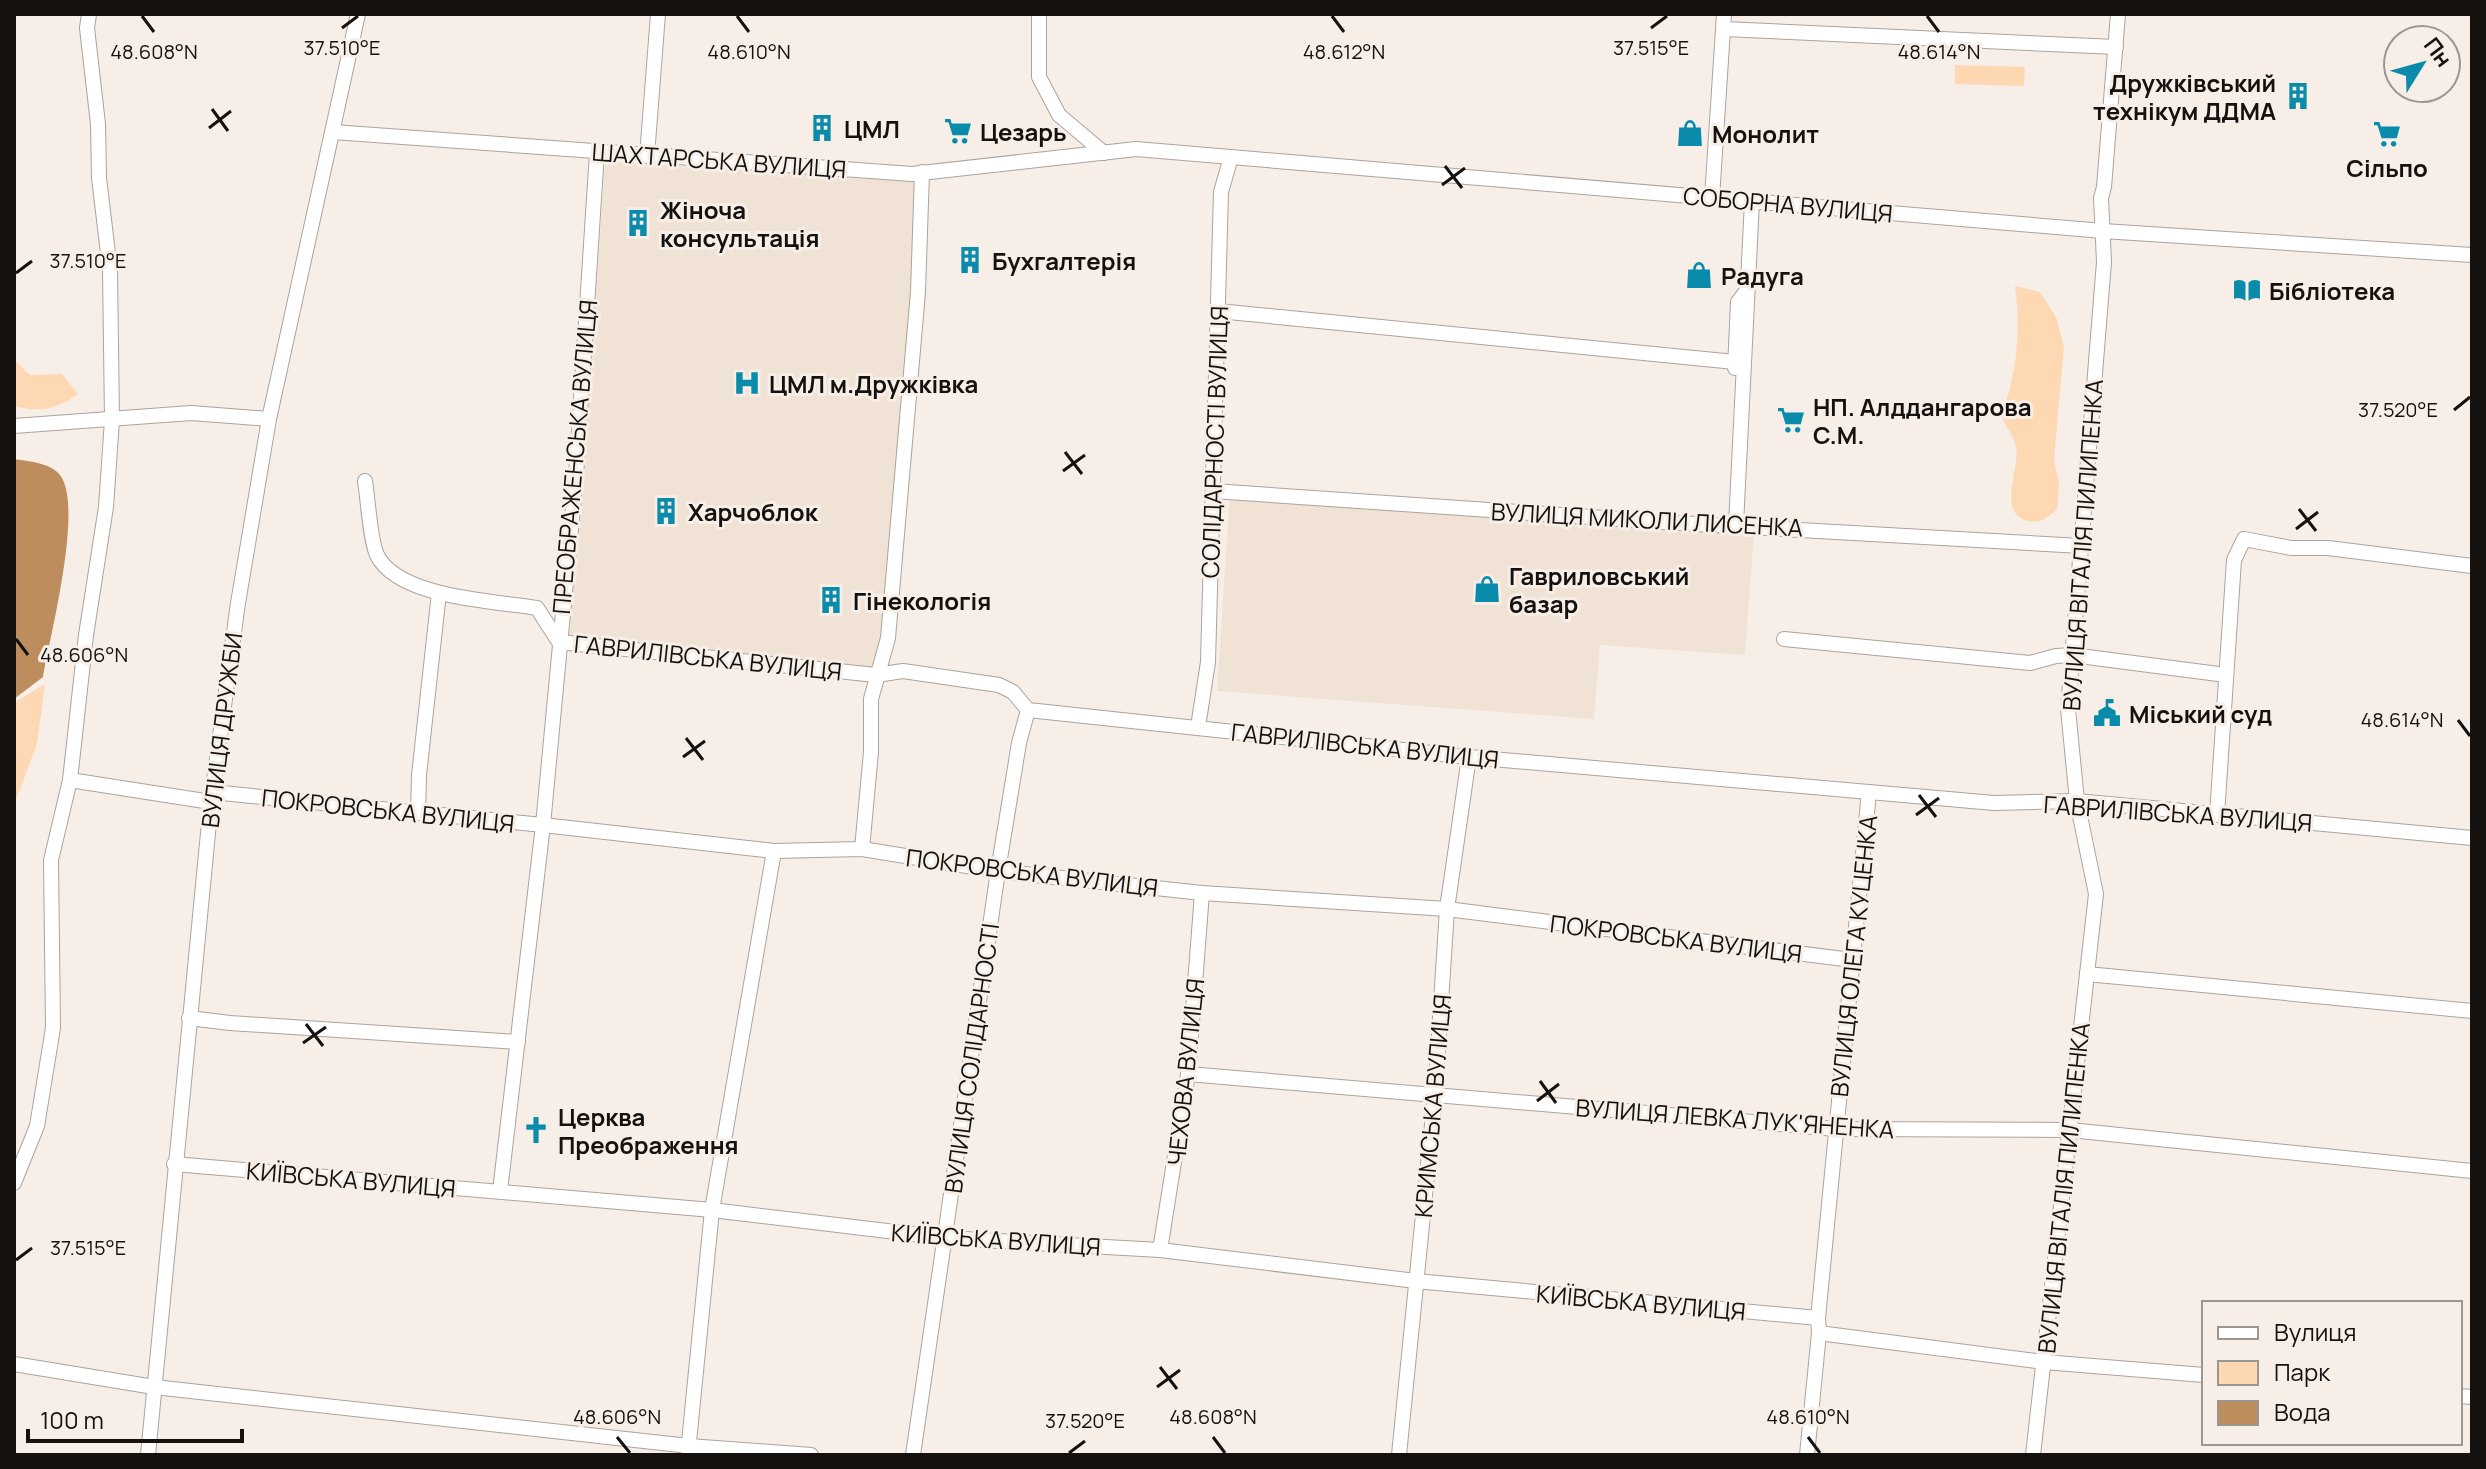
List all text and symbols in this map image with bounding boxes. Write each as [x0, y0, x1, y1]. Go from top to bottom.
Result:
north arrow [2382, 24, 2462, 104]
text: Пн [2417, 31, 2459, 73]
text: 37.510°E [304, 34, 380, 61]
text: 37.515°E [1613, 34, 1689, 61]
text: 48.608°N [110, 38, 198, 65]
text: 48.610°N [707, 38, 791, 65]
text: 48.612°N [1303, 38, 1385, 65]
text: 48.614°N [1898, 38, 1980, 65]
place label: Дружківський технікум ДДМА [2093, 66, 2276, 127]
building icon: Дружківський технікум ДДМА [2283, 81, 2313, 111]
place label: ЦМЛ [844, 112, 900, 145]
building icon: ЦМЛ [807, 113, 837, 143]
place label: Цезарь [980, 115, 1067, 148]
supermarket icon: Цезарь [943, 116, 973, 146]
place label: Монолит [1712, 117, 1819, 150]
shop icon: Монолит [1675, 118, 1705, 148]
supermarket icon: Сільпо [2372, 119, 2402, 149]
street label: ШАХТАРСЬКА ВУЛИЦЯ [591, 135, 847, 185]
place label: Сільпо [2346, 151, 2428, 184]
street label: СОБОРНА ВУЛИЦЯ [1682, 178, 1894, 230]
place label: Жіноча консультація [660, 193, 820, 254]
building icon: Жіноча консультація [623, 208, 653, 238]
place label: Бухгалтерія [992, 244, 1136, 277]
building icon: Бухгалтерія [955, 245, 985, 275]
text: 37.510°E [50, 247, 126, 274]
place label: Радуга [1721, 259, 1804, 292]
shop icon: Радуга [1684, 260, 1714, 290]
place label: Бібліотека [2269, 274, 2395, 307]
library icon: Бібліотека [2232, 275, 2262, 305]
street label: ПРЕОБРАЖЕНСЬКА ВУЛИЦЯ [544, 298, 604, 616]
street label: СОЛІДАРНОСТІ ВУЛИЦЯ [1193, 305, 1235, 579]
place label: ЦМЛ м.Дружківка [769, 367, 978, 400]
hospital icon: ЦМЛ м.Дружківка [732, 368, 762, 398]
street label: ВУЛИЦЯ ВІТАЛІЯ ПИЛИПЕНКА [2054, 378, 2110, 712]
place label: НП. Алддангарова С.М. [1813, 390, 2031, 451]
text: 37.520°E [2358, 396, 2438, 423]
supermarket icon: НП. Алддангарова С.М. [1776, 405, 1806, 435]
street label: ВУЛИЦЯ МИКОЛИ ЛИСЕНКА [1490, 494, 1804, 544]
place label: Харчоблок [688, 495, 819, 528]
building icon: Харчоблок [651, 496, 681, 526]
place label: Гавриловський базар [1509, 559, 1689, 620]
shop icon: Гавриловський базар [1472, 574, 1502, 604]
place label: Гінекологія [853, 584, 991, 617]
building icon: Гінекологія [816, 585, 846, 615]
street label: ГАВРИЛІВСЬКА ВУЛИЦЯ [572, 627, 844, 687]
street label: ВУЛИЦЯ ДРУЖБИ [193, 630, 249, 830]
text: 48.606°N [40, 641, 128, 668]
place label: Міський суд [2129, 697, 2272, 730]
public building icon: Міський суд [2092, 698, 2122, 728]
text: 48.614°N [2361, 706, 2443, 733]
street label: ГАВРИЛІВСЬКА ВУЛИЦЯ [1229, 715, 1501, 775]
street label: ПОКРОВСЬКА ВУЛИЦЯ [260, 780, 516, 840]
street label: ГАВРИЛІВСЬКА ВУЛИЦЯ [2043, 787, 2313, 839]
street label: ВУЛИЦЯ ОЛЕГА КУЦЕНКА [1822, 813, 1884, 1099]
street label: ПОКРОВСЬКА ВУЛИЦЯ [904, 840, 1160, 904]
street label: ПОКРОВСЬКА ВУЛИЦЯ [1548, 906, 1804, 970]
street label: ВУЛИЦЯ СОЛІДАРНОСТІ [936, 921, 1006, 1195]
street label: ЧЕХОВА ВУЛИЦЯ [1159, 977, 1211, 1167]
street label: КРИМСЬКА ВУЛИЦЯ [1406, 993, 1458, 1219]
street label: ВУЛИЦЯ ВІТАЛІЯ ПИЛИПЕНКА [2029, 1021, 2097, 1355]
street label: ВУЛИЦЯ ЛЕВКА ЛУК'ЯНЕНКА [1575, 1090, 1895, 1146]
place label: Церква Преображення [558, 1100, 739, 1161]
church icon: Церква Преображення [521, 1115, 551, 1145]
street label: КИЇВСЬКА ВУЛИЦЯ [245, 1153, 457, 1205]
street label: КИЇВСЬКА ВУЛИЦЯ [890, 1215, 1102, 1263]
text: 37.515°E [50, 1234, 126, 1261]
street label: КИЇВСЬКА ВУЛИЦЯ [1535, 1276, 1747, 1328]
legend [2202, 1301, 2462, 1445]
text: Вулиця [2274, 1315, 2356, 1348]
text: Парк [2274, 1355, 2331, 1388]
scale bar [28, 1393, 242, 1443]
text: Вода [2274, 1395, 2331, 1428]
text: 100 m [40, 1403, 104, 1436]
text: 48.606°N [573, 1403, 661, 1430]
text: 48.608°N [1169, 1403, 1257, 1430]
text: 48.610°N [1766, 1403, 1850, 1430]
text: 37.520°E [1045, 1407, 1125, 1434]

